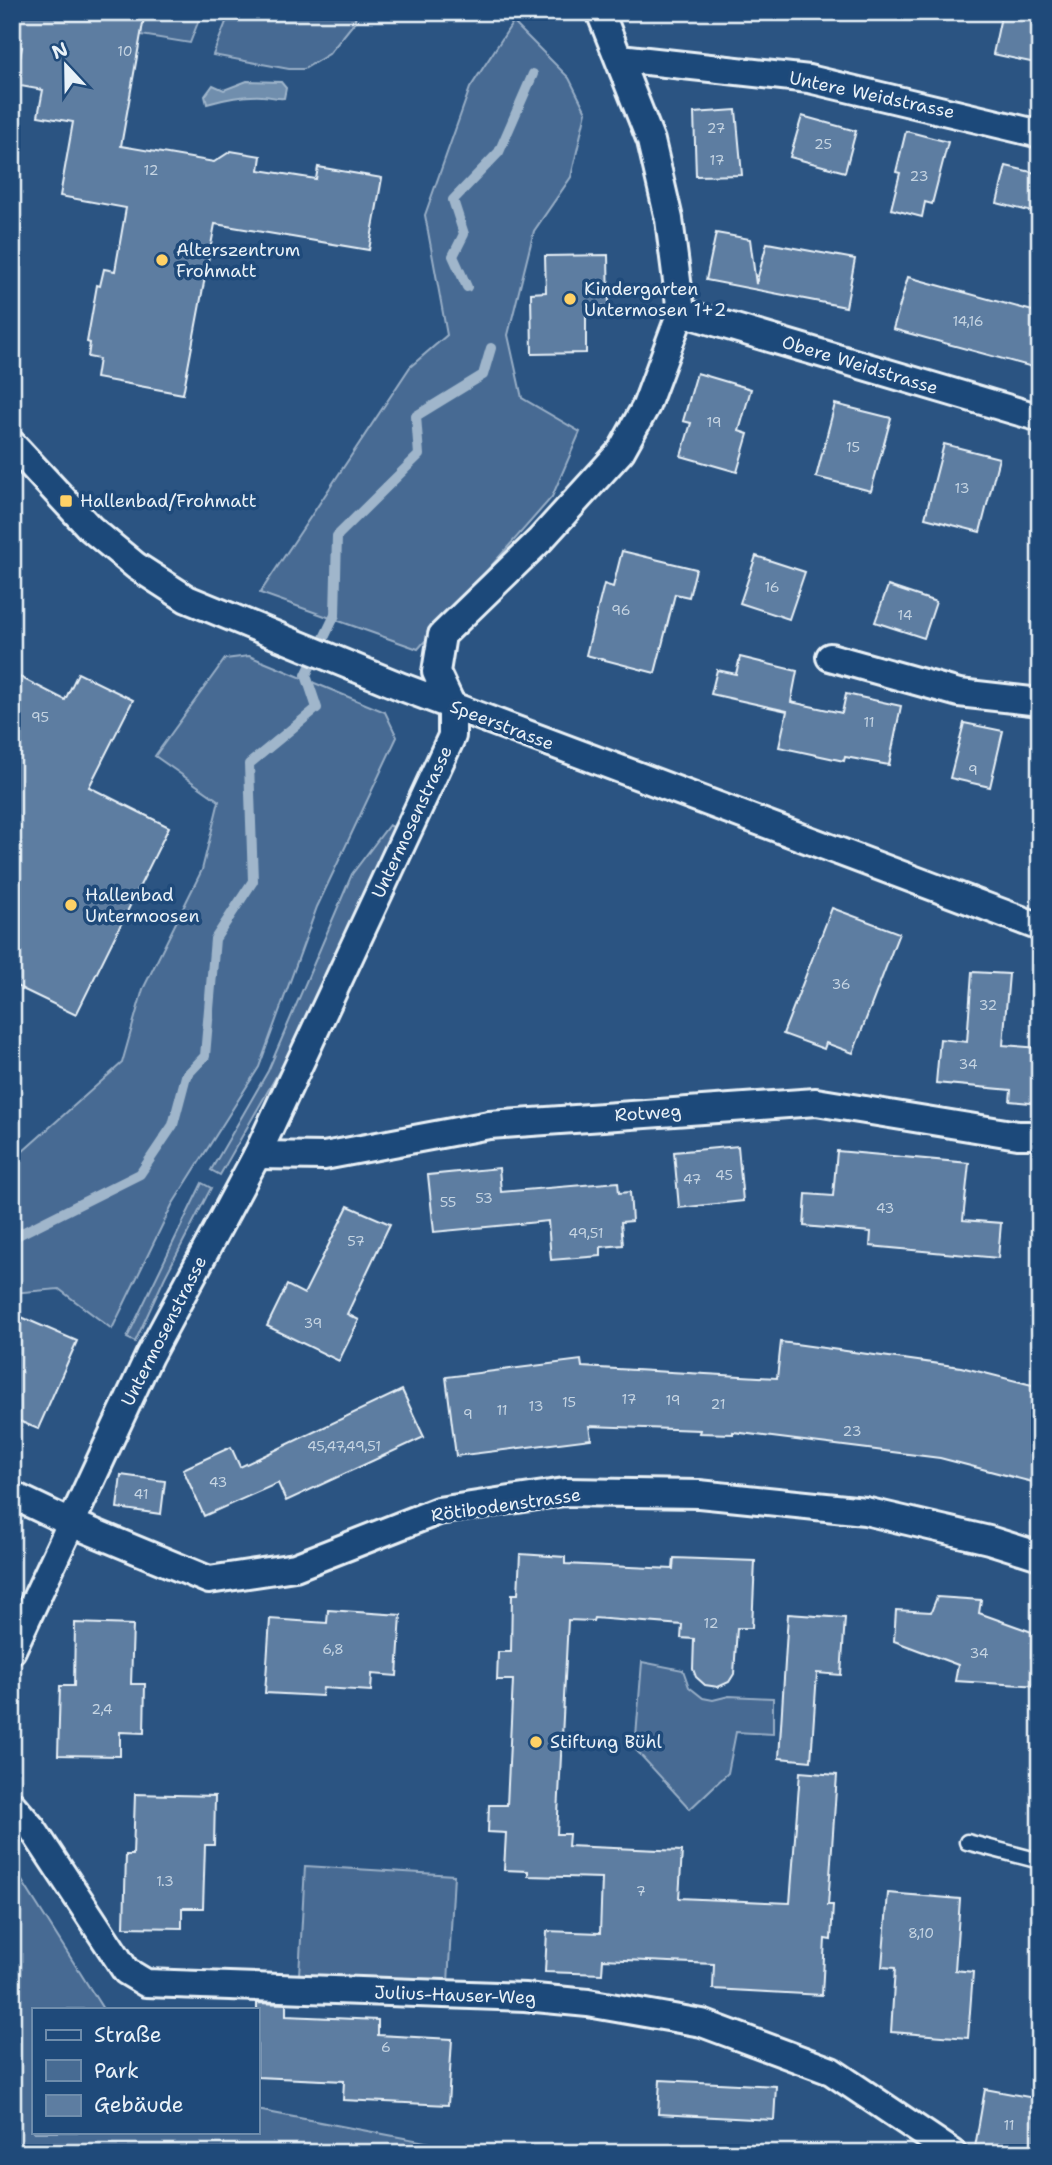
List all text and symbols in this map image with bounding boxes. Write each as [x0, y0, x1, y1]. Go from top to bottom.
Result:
north arrow [32, 32, 102, 102]
text: N [48, 36, 71, 65]
house number: 10 [117, 42, 133, 60]
street label: Untere Weidstrasse [787, 66, 957, 124]
house number: 27 [707, 119, 725, 137]
house number: 25 [814, 135, 832, 153]
house number: 17 [710, 151, 724, 169]
house number: 12 [144, 161, 158, 179]
house number: 23 [910, 167, 928, 185]
place label: Alterszentrum Frohmatt [176, 238, 300, 283]
marker: Alterszentrum Frohmatt [154, 252, 170, 268]
place label: Kindergarten Untermosen 1+2 [584, 277, 726, 322]
marker: Kindergarten Untermosen 1+2 [562, 291, 578, 307]
house number: 14,16 [952, 312, 984, 330]
street label: Obere Weidstrasse [779, 330, 941, 400]
house number: 19 [706, 413, 722, 431]
house number: 15 [846, 438, 860, 456]
house number: 13 [955, 479, 969, 497]
place label: Hallenbad/Frohmatt [80, 489, 257, 513]
marker: Hallenbad/Frohmatt [58, 493, 74, 509]
house number: 16 [764, 578, 780, 596]
house number: 96 [611, 601, 631, 619]
house number: 14 [897, 606, 913, 624]
street label: Speerstrasse [447, 694, 557, 756]
house number: 95 [31, 708, 49, 726]
house number: 11 [863, 713, 875, 731]
street label: Untermosenstrasse [366, 742, 458, 902]
house number: 9 [968, 761, 978, 779]
place label: Hallenbad Untermoosen [85, 883, 200, 928]
marker: Hallenbad Untermoosen [63, 897, 79, 913]
house number: 36 [831, 975, 851, 993]
house number: 32 [979, 996, 997, 1014]
house number: 34 [958, 1055, 978, 1073]
street label: Rotweg [614, 1099, 682, 1127]
house number: 45 [715, 1166, 733, 1184]
house number: 47 [683, 1170, 701, 1188]
house number: 53 [475, 1189, 493, 1207]
house number: 55 [440, 1193, 456, 1211]
house number: 43 [876, 1199, 894, 1217]
house number: 49,51 [568, 1224, 604, 1242]
house number: 57 [347, 1232, 365, 1250]
street label: Untermosenstrasse [116, 1252, 212, 1410]
house number: 39 [304, 1314, 322, 1332]
house number: 17 [622, 1390, 636, 1408]
house number: 19 [665, 1391, 681, 1409]
house number: 15 [562, 1393, 576, 1411]
house number: 21 [711, 1395, 725, 1413]
house number: 13 [529, 1397, 543, 1415]
house number: 11 [496, 1401, 508, 1419]
house number: 9 [463, 1405, 473, 1423]
house number: 23 [843, 1422, 861, 1440]
house number: 45,47,49,51 [307, 1437, 381, 1455]
house number: 43 [209, 1473, 227, 1491]
street label: Rötibodenstrasse [430, 1483, 582, 1527]
house number: 41 [134, 1485, 148, 1503]
house number: 12 [704, 1614, 718, 1632]
house number: 6,8 [322, 1640, 344, 1658]
house number: 34 [969, 1644, 989, 1662]
house number: 2,4 [91, 1700, 113, 1718]
place label: Stiftung Bühl [550, 1730, 663, 1754]
marker: Stiftung Bühl [528, 1734, 544, 1750]
house number: 1.3 [156, 1872, 174, 1890]
house number: 7 [636, 1882, 646, 1900]
house number: 8,10 [908, 1924, 934, 1942]
street label: Julius-Hauser-Weg [374, 1980, 536, 2010]
legend [32, 2008, 259, 2134]
text: Straße [94, 2021, 162, 2049]
house number: 6 [381, 2038, 391, 2056]
text: Park [94, 2057, 139, 2085]
text: Gebäude [94, 2091, 184, 2119]
house number: 11 [1003, 2116, 1015, 2134]

